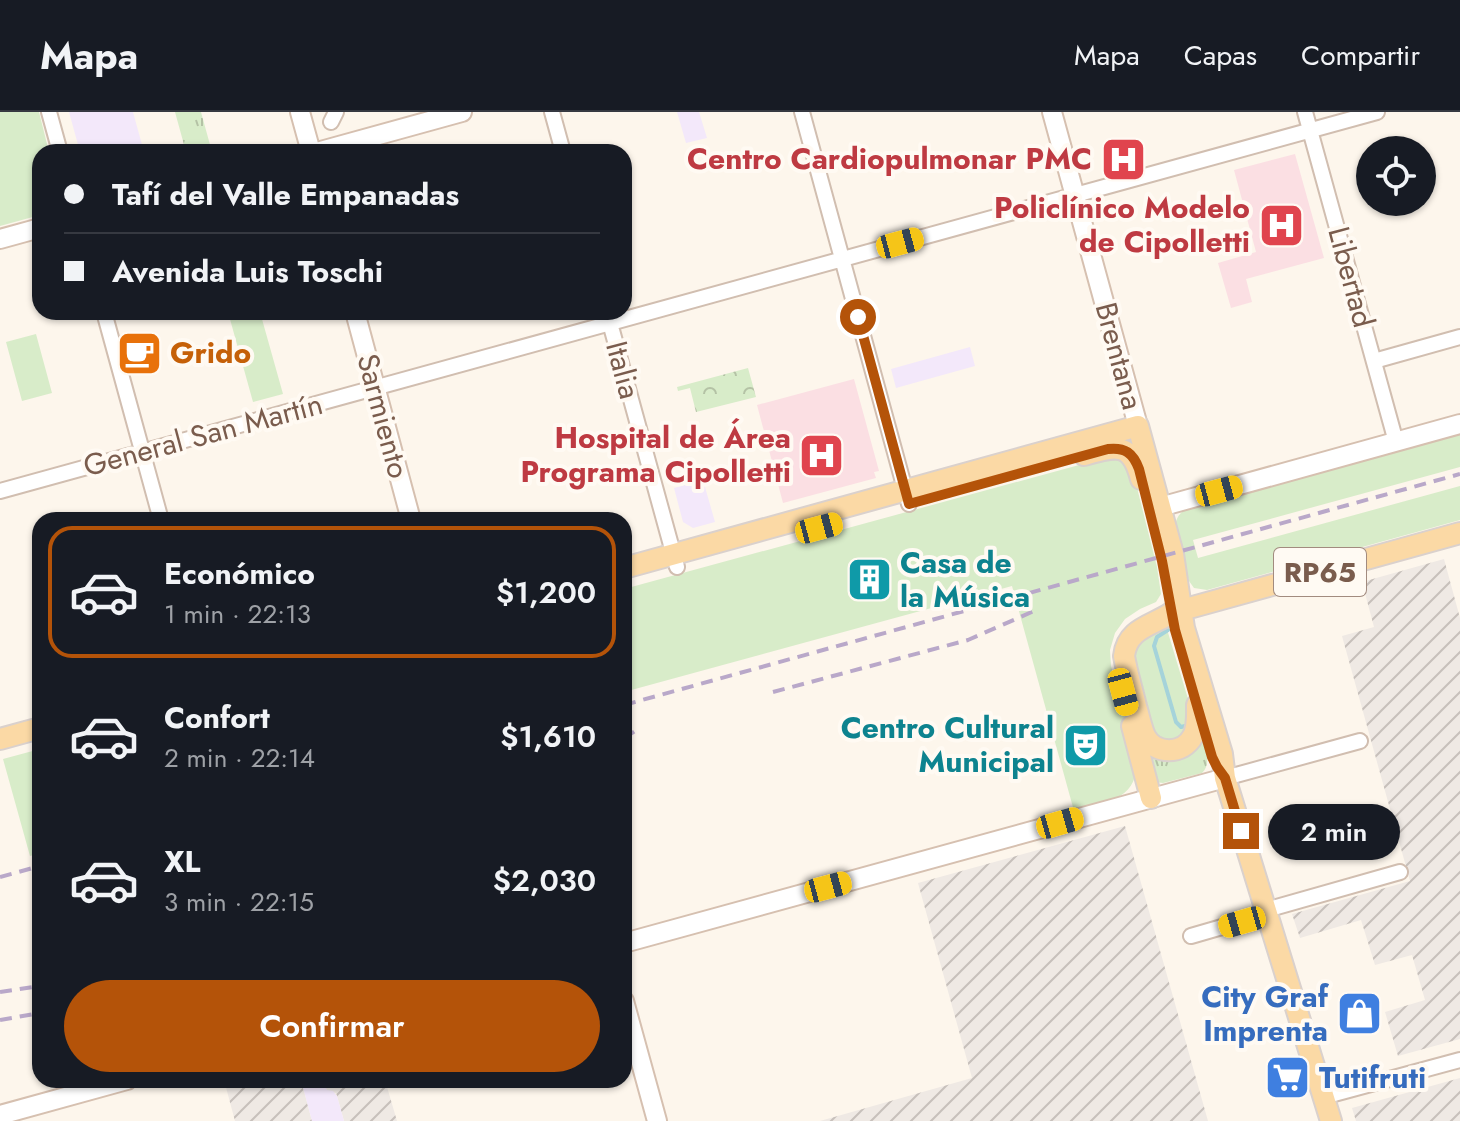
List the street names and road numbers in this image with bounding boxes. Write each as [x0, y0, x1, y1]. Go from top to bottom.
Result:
street label: Libertad [1317, 222, 1386, 332]
street label: Brentana [1085, 297, 1154, 414]
street label: Italia [595, 336, 652, 404]
street label: Sarmiento [346, 349, 421, 483]
street label: General San Martín [79, 382, 327, 487]
road number: RP65 [1274, 548, 1366, 596]

